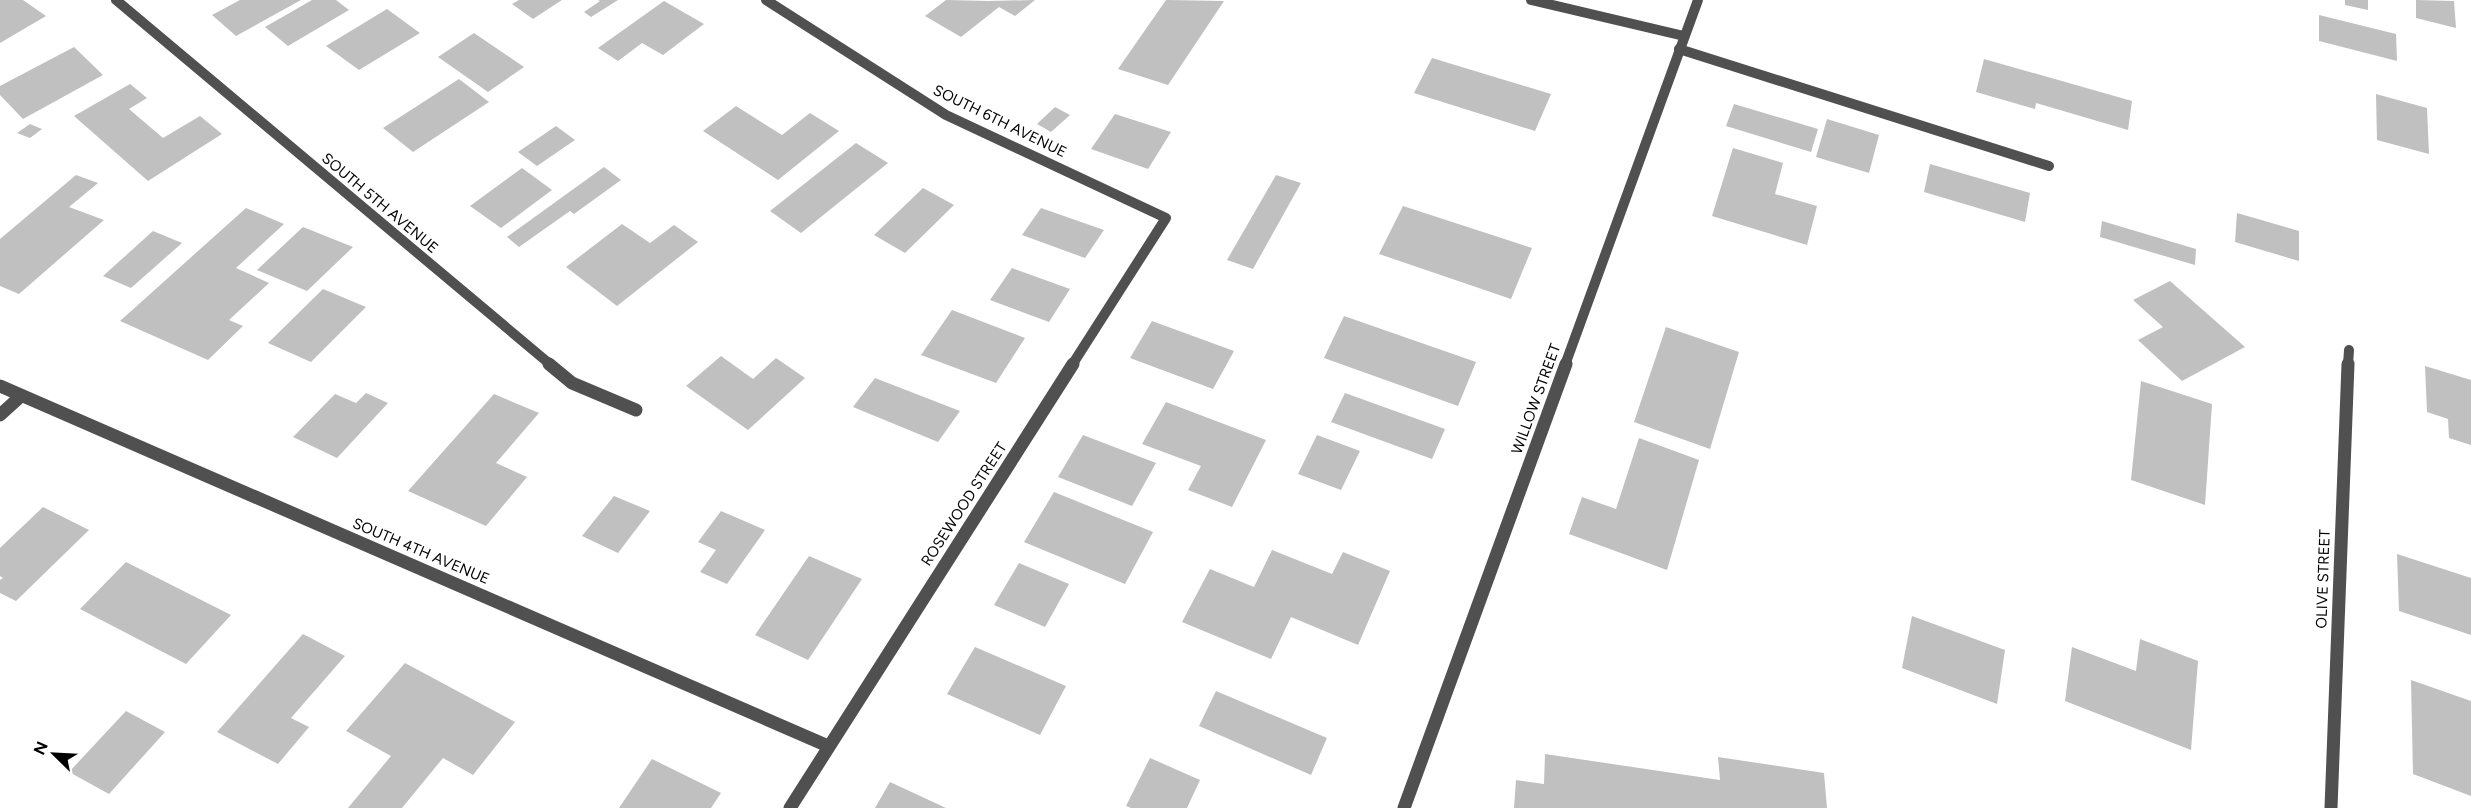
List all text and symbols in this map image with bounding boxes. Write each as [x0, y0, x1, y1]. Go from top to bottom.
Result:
street label: SOUTH 6TH AVENUE [930, 81, 1070, 161]
street label: SOUTH 5TH AVENUE [318, 149, 442, 257]
street label: WILLOW STREET [1508, 341, 1565, 457]
street label: ROSEWOOD STREET [917, 438, 1011, 569]
street label: SOUTH 4TH AVENUE [350, 514, 492, 588]
street label: OLIVE STREET [2312, 528, 2334, 629]
north arrow [24, 724, 84, 784]
text: N [30, 739, 52, 758]

